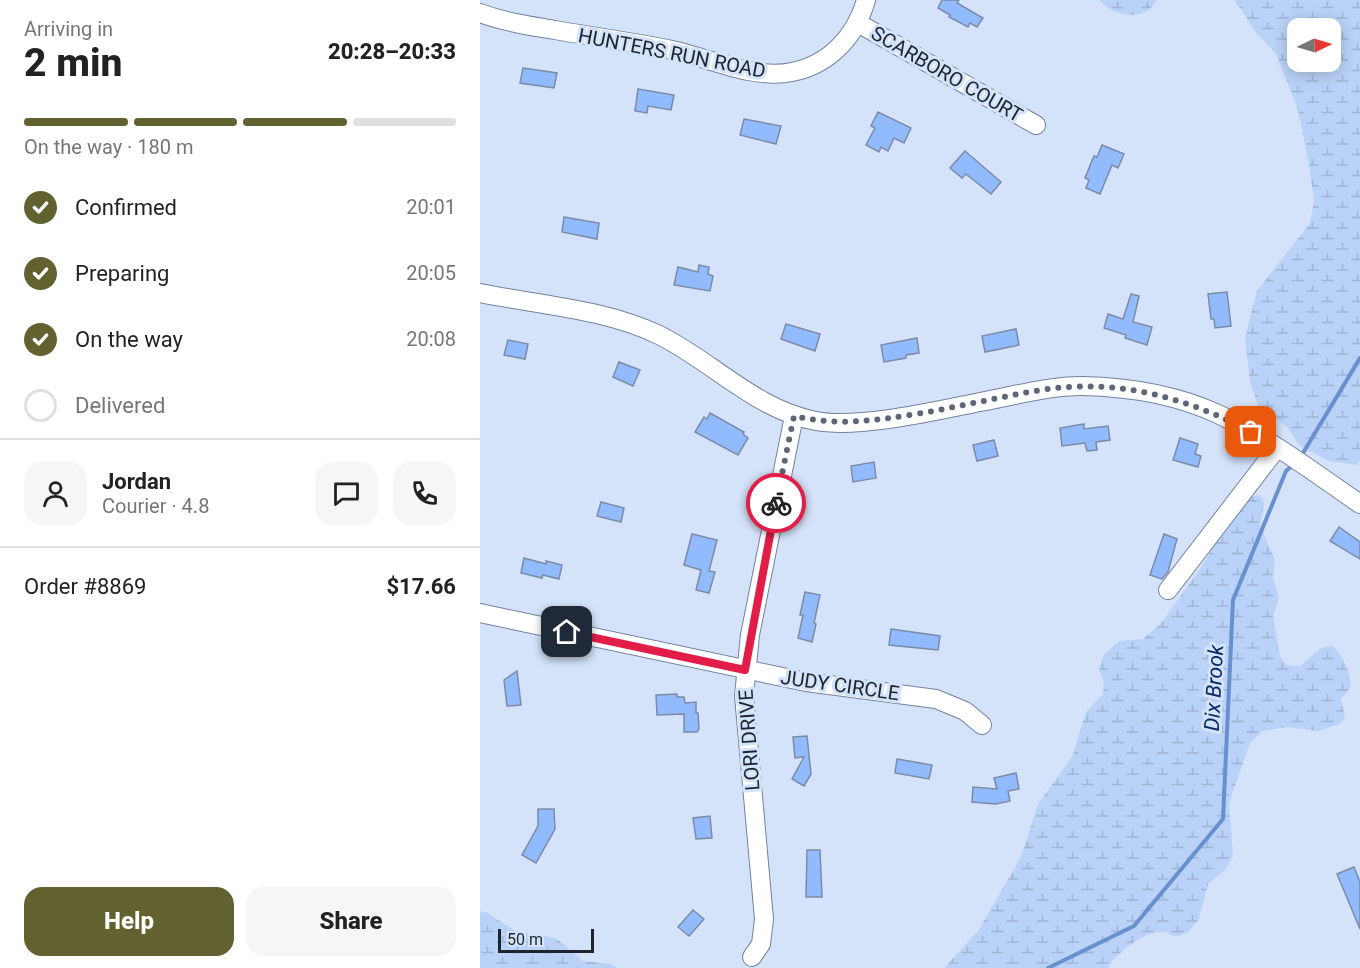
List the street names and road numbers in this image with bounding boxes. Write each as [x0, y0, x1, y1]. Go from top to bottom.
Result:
street label: SCARBORO COURT [867, 21, 1027, 127]
street label: HUNTERS RUN ROAD [576, 23, 768, 83]
street label: JUDY CIRCLE [779, 665, 901, 705]
street label: LORI DRIVE [733, 688, 765, 792]

